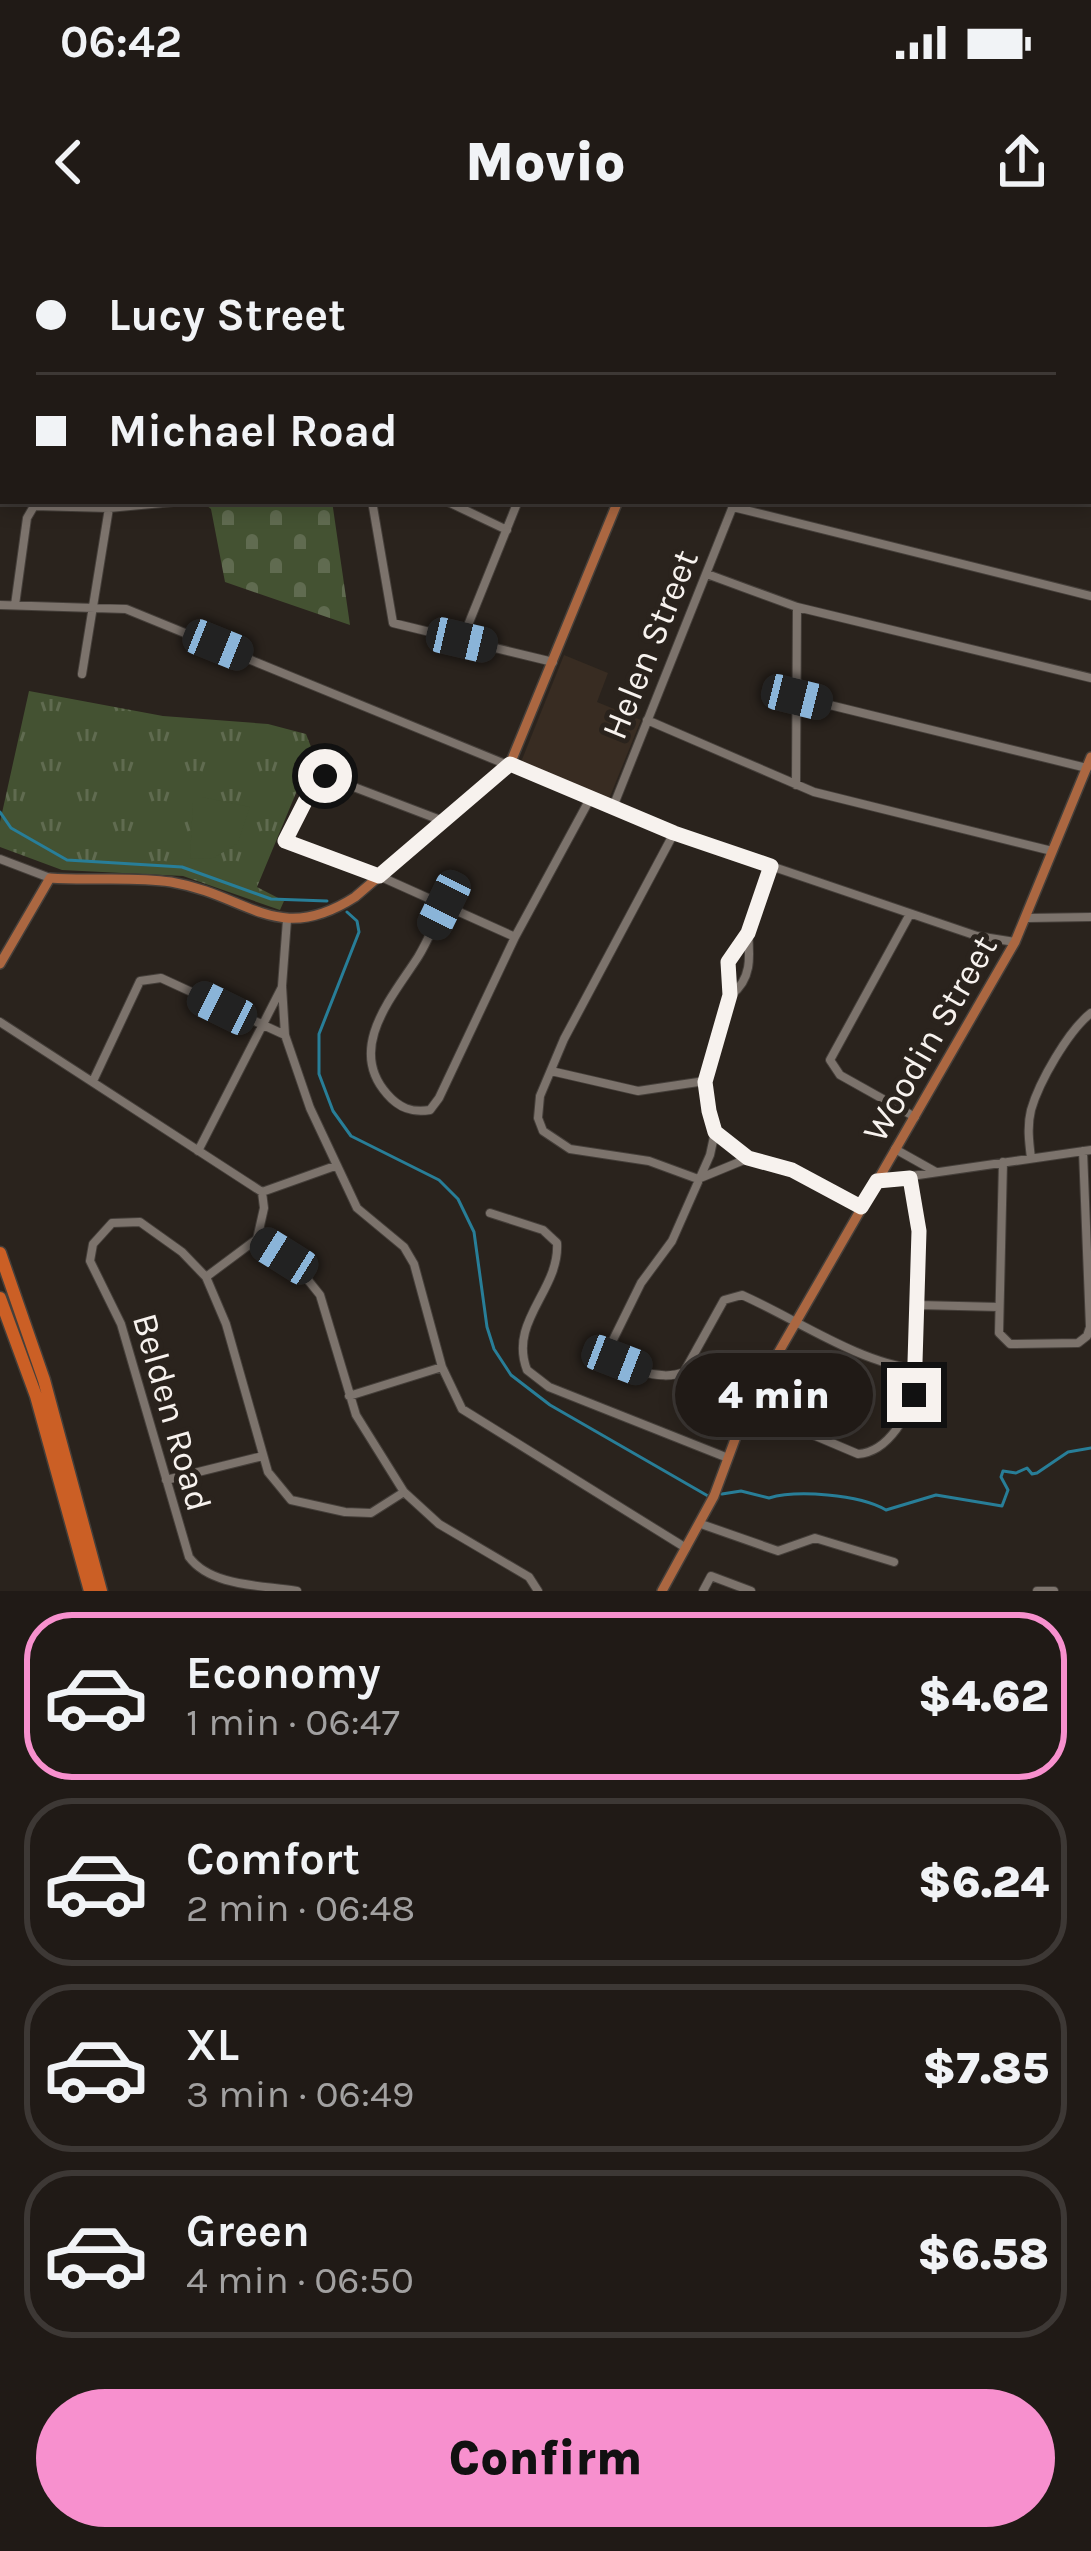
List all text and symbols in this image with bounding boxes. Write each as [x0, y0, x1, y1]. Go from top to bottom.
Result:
text: 06:42 [60, 16, 182, 68]
icon: back [36, 129, 102, 195]
icon: share [989, 129, 1055, 195]
text: Movio [465, 130, 626, 194]
text: Lucy Street [108, 289, 346, 341]
text: Michael Road [108, 405, 398, 457]
street label: Helen Street [593, 544, 707, 745]
car [423, 614, 501, 666]
car [178, 615, 258, 675]
car [758, 671, 836, 723]
route start [298, 749, 352, 803]
car [412, 865, 476, 945]
street label: Woodin Street [854, 928, 1006, 1149]
car [182, 976, 262, 1040]
car [244, 1222, 324, 1290]
street label: Belden Road [124, 1308, 220, 1516]
car [577, 1330, 657, 1390]
callout: 4 min [674, 1353, 872, 1437]
route end [887, 1368, 941, 1422]
text: 4 min [718, 1372, 830, 1418]
icon: car [42, 1642, 150, 1750]
text: Economy [186, 1647, 381, 1699]
text: $4.62 [918, 1670, 1049, 1722]
text: 1 min · 06:47 [186, 1699, 400, 1745]
icon: car [42, 1828, 150, 1936]
text: Comfort [186, 1833, 360, 1885]
text: $6.24 [918, 1856, 1049, 1908]
text: 2 min · 06:48 [186, 1885, 415, 1931]
icon: car [42, 2014, 150, 2122]
text: XL [186, 2019, 239, 2071]
text: $7.85 [922, 2042, 1049, 2094]
text: 3 min · 06:49 [186, 2071, 414, 2117]
icon: car [42, 2200, 150, 2308]
text: Green [186, 2205, 310, 2257]
text: $6.58 [917, 2228, 1049, 2280]
text: 4 min · 06:50 [186, 2257, 414, 2303]
button: Confirm [36, 2389, 1055, 2527]

